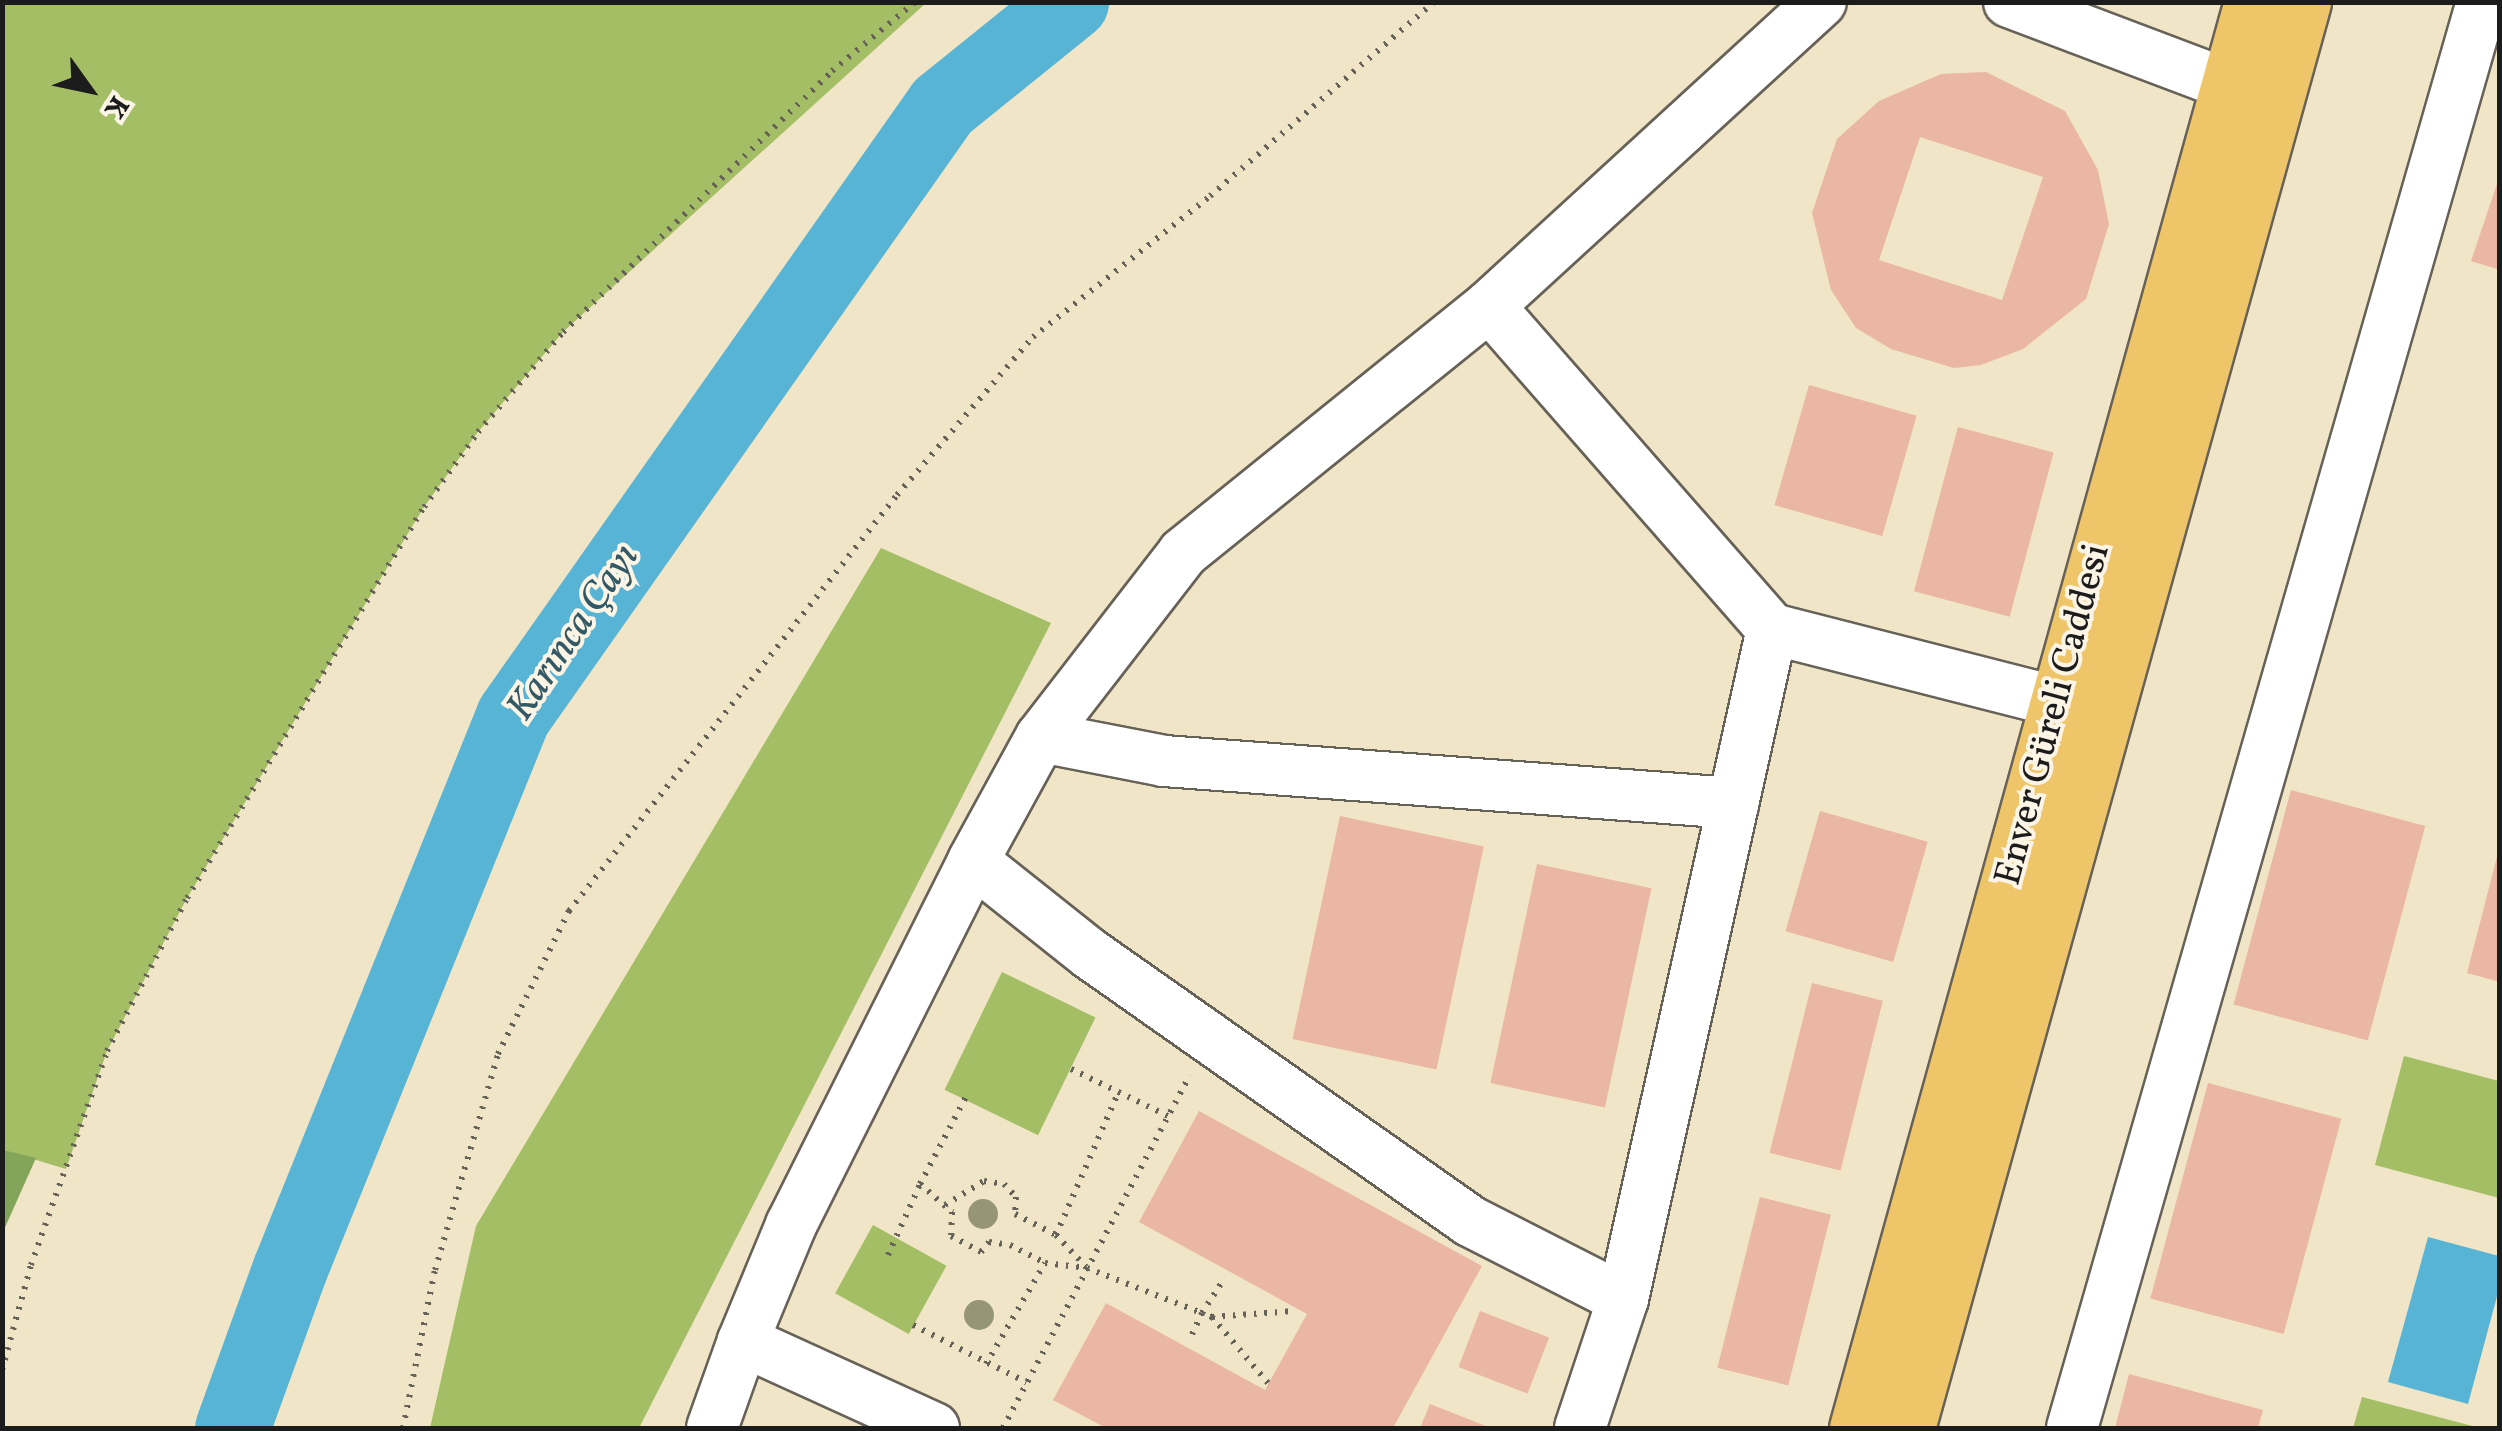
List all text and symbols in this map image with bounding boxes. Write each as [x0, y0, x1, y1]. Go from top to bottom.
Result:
north arrow [40, 40, 140, 140]
text: K [94, 87, 137, 126]
water label: Karınca Çayı [498, 536, 650, 730]
street label: Enver Güreli Caddesi [1987, 540, 2121, 890]

